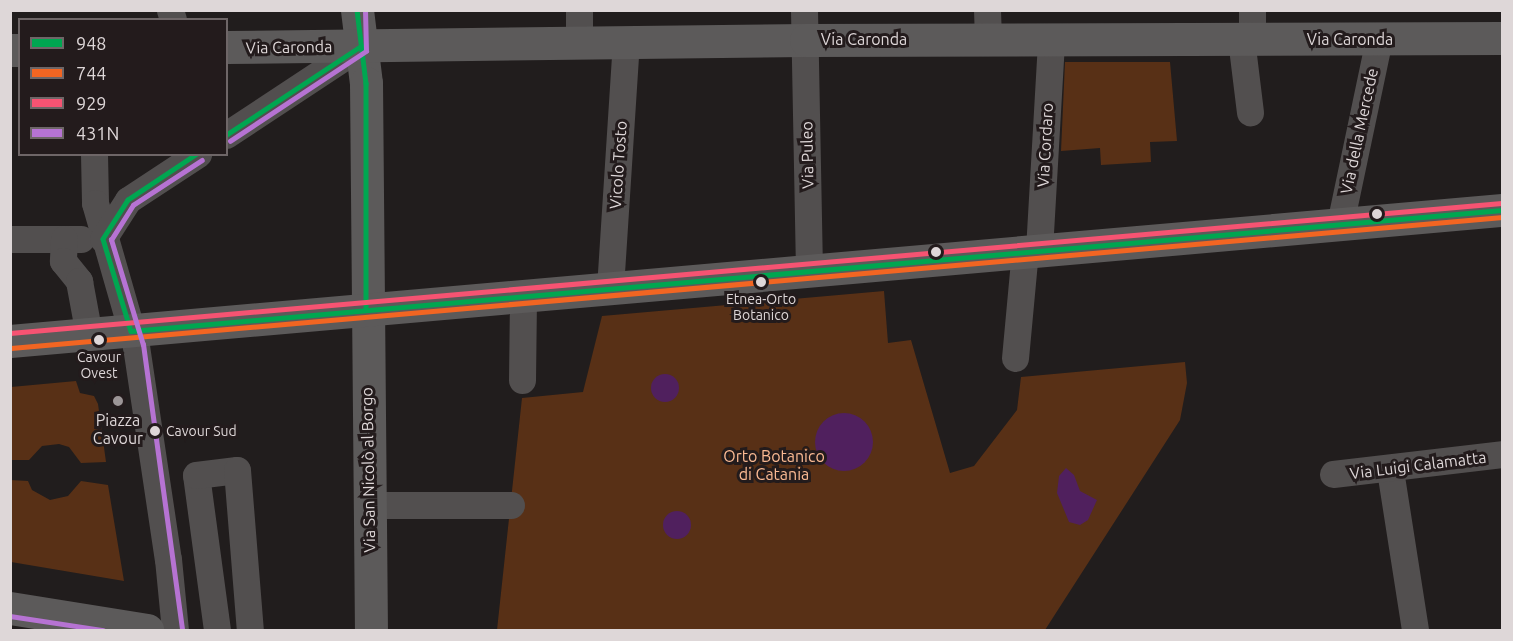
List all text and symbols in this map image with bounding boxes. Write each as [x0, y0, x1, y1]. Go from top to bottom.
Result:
legend [18, 18, 228, 156]
street label: Via Caronda [821, 29, 907, 49]
street label: Via Caronda [1307, 29, 1393, 49]
text: 948 [76, 33, 106, 53]
street label: Via Caronda [246, 37, 332, 57]
text: 744 [76, 63, 106, 83]
street label: Via della Mercede [1336, 66, 1382, 196]
text: 929 [76, 93, 106, 113]
street label: Via Cordaro [1033, 102, 1057, 188]
street label: Vicolo Tosto [605, 120, 631, 210]
street label: Via Puleo [797, 121, 817, 189]
text: 431N [76, 123, 119, 143]
unlabelled marker [1371, 208, 1383, 220]
unlabelled marker [930, 246, 942, 258]
marker: Etnea-Orto Botanico [755, 276, 767, 288]
place label: Etnea-Orto Botanico [726, 291, 796, 324]
marker: Cavour Ovest [93, 334, 105, 346]
place label: Cavour Ovest [77, 349, 121, 382]
street label: Via San Nicolò al Borgo [357, 387, 379, 553]
marker: Piazza Cavour [111, 394, 125, 408]
place label: Piazza Cavour [93, 410, 143, 448]
place label: Cavour Sud [166, 423, 237, 439]
marker: Cavour Sud [149, 425, 161, 437]
park label: Orto Botanico di Catania [723, 446, 825, 484]
street label: Via Luigi Calamatta [1349, 447, 1487, 483]

